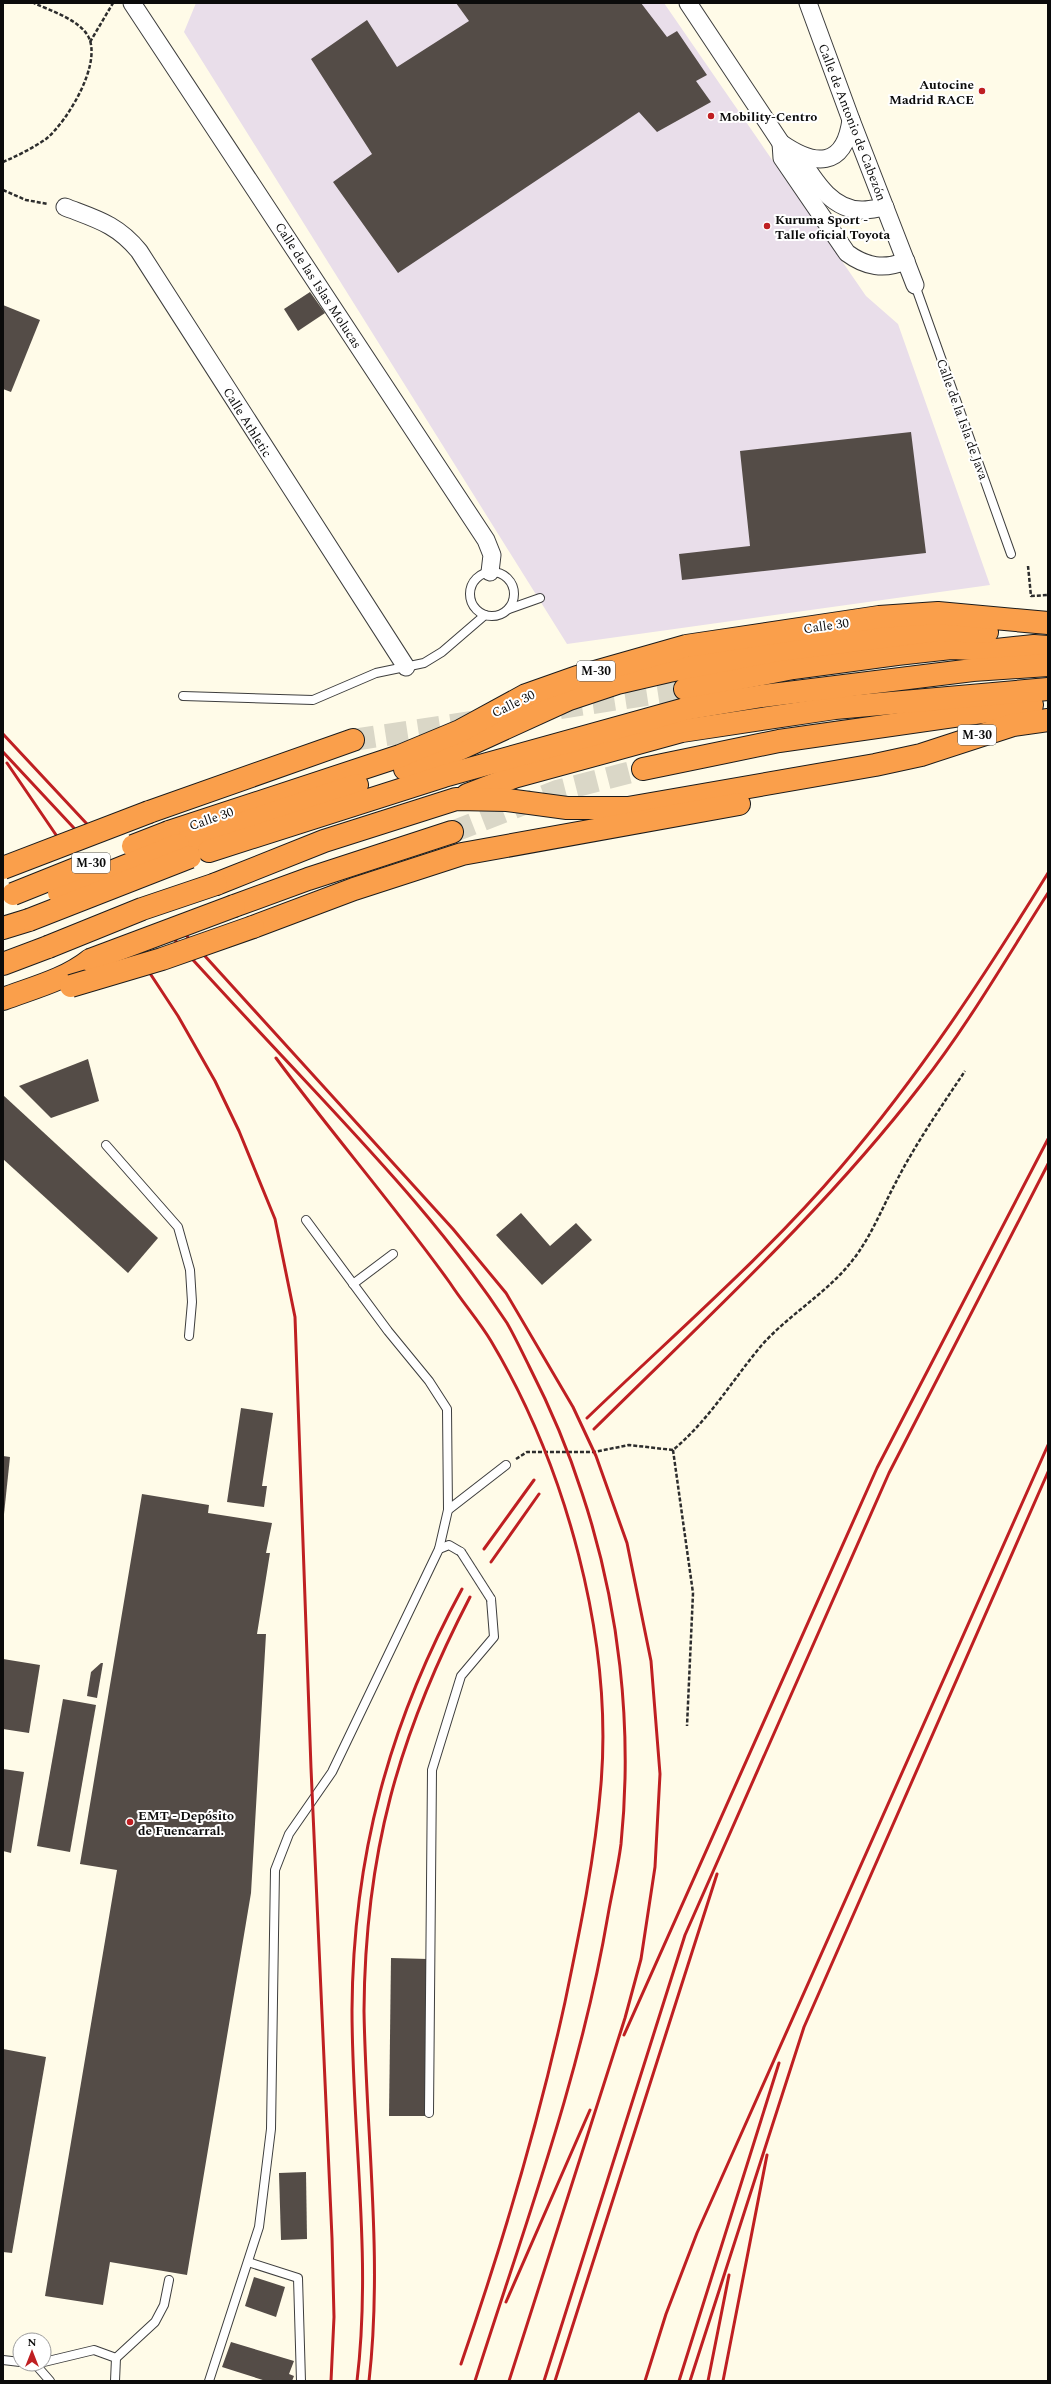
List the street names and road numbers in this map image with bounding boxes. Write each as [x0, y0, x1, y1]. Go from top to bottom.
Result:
street label: Calle de Antonio de Cabezón [813, 41, 892, 204]
street label: Calle de las Islas Molucas [270, 218, 367, 353]
street label: Calle de la Isla de Java [931, 356, 994, 483]
street label: Calle Athletic [218, 384, 277, 462]
street label: Calle 30 [802, 613, 851, 639]
road number: M-30 [577, 661, 615, 681]
street label: Calle 30 [488, 685, 539, 723]
road number: M-30 [958, 725, 996, 745]
street label: Calle 30 [186, 802, 237, 836]
road number: M-30 [72, 853, 110, 873]

